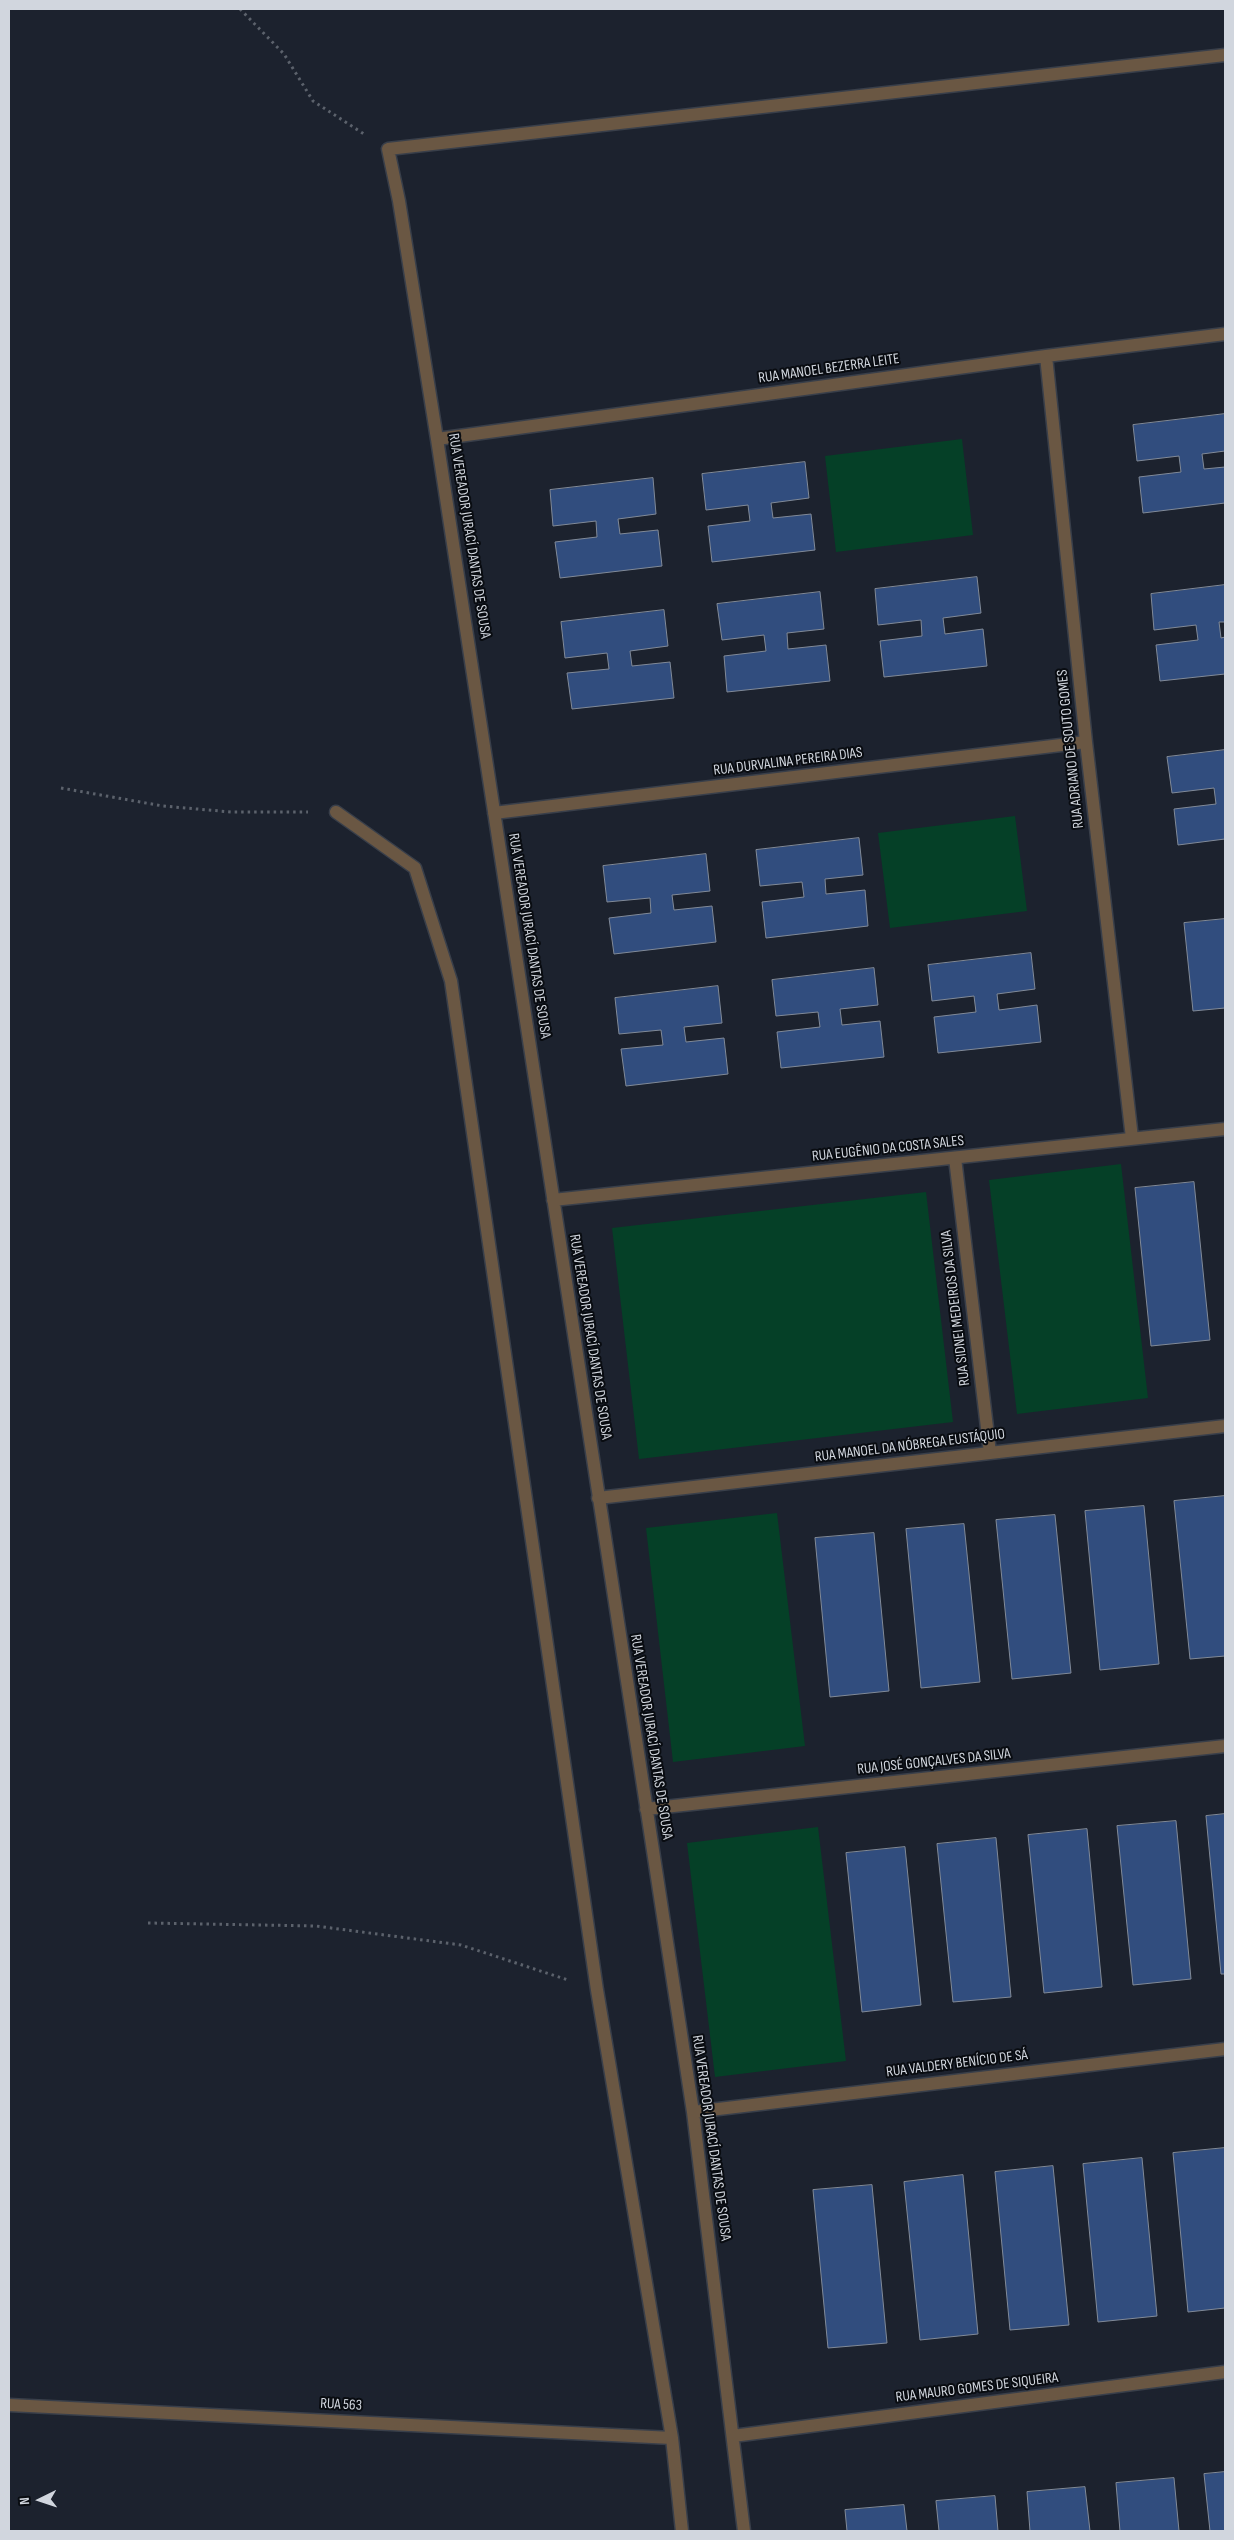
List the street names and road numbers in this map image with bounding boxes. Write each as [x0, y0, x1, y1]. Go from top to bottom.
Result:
street label: RUA MANOEL BEZERRA LEITE [757, 350, 901, 388]
street label: RUA VEREADOR JURACÍ DANTAS DE SOUSA [444, 432, 494, 640]
street label: RUA ADRIANO DE SOUTO GOMES [1054, 669, 1088, 829]
street label: RUA DURVALINA PEREIRA DIAS [713, 744, 863, 780]
street label: RUA VEREADOR JURACÍ DANTAS DE SOUSA [504, 832, 554, 1040]
street label: RUA EUGÊNIO DA COSTA SALES [811, 1132, 965, 1166]
street label: RUA SIDNEI MEDEIROS DA SILVA [938, 1229, 974, 1387]
street label: RUA VEREADOR JURACÍ DANTAS DE SOUSA [565, 1233, 615, 1441]
street label: RUA MANOEL DA NÓBREGA EUSTÁQUIO [814, 1425, 1006, 1467]
street label: RUA VEREADOR JURACÍ DANTAS DE SOUSA [626, 1633, 676, 1841]
street label: RUA JOSÉ GONÇALVES DA SILVA [856, 1745, 1012, 1779]
street label: RUA VEREADOR JURACÍ DANTAS DE SOUSA [688, 2034, 734, 2242]
street label: RUA VALDERY BENÍCIO DE SÁ [885, 2046, 1029, 2082]
street label: RUA MAURO GOMES DE SIQUEIRA [895, 2369, 1059, 2407]
street label: RUA 563 [320, 2395, 362, 2415]

